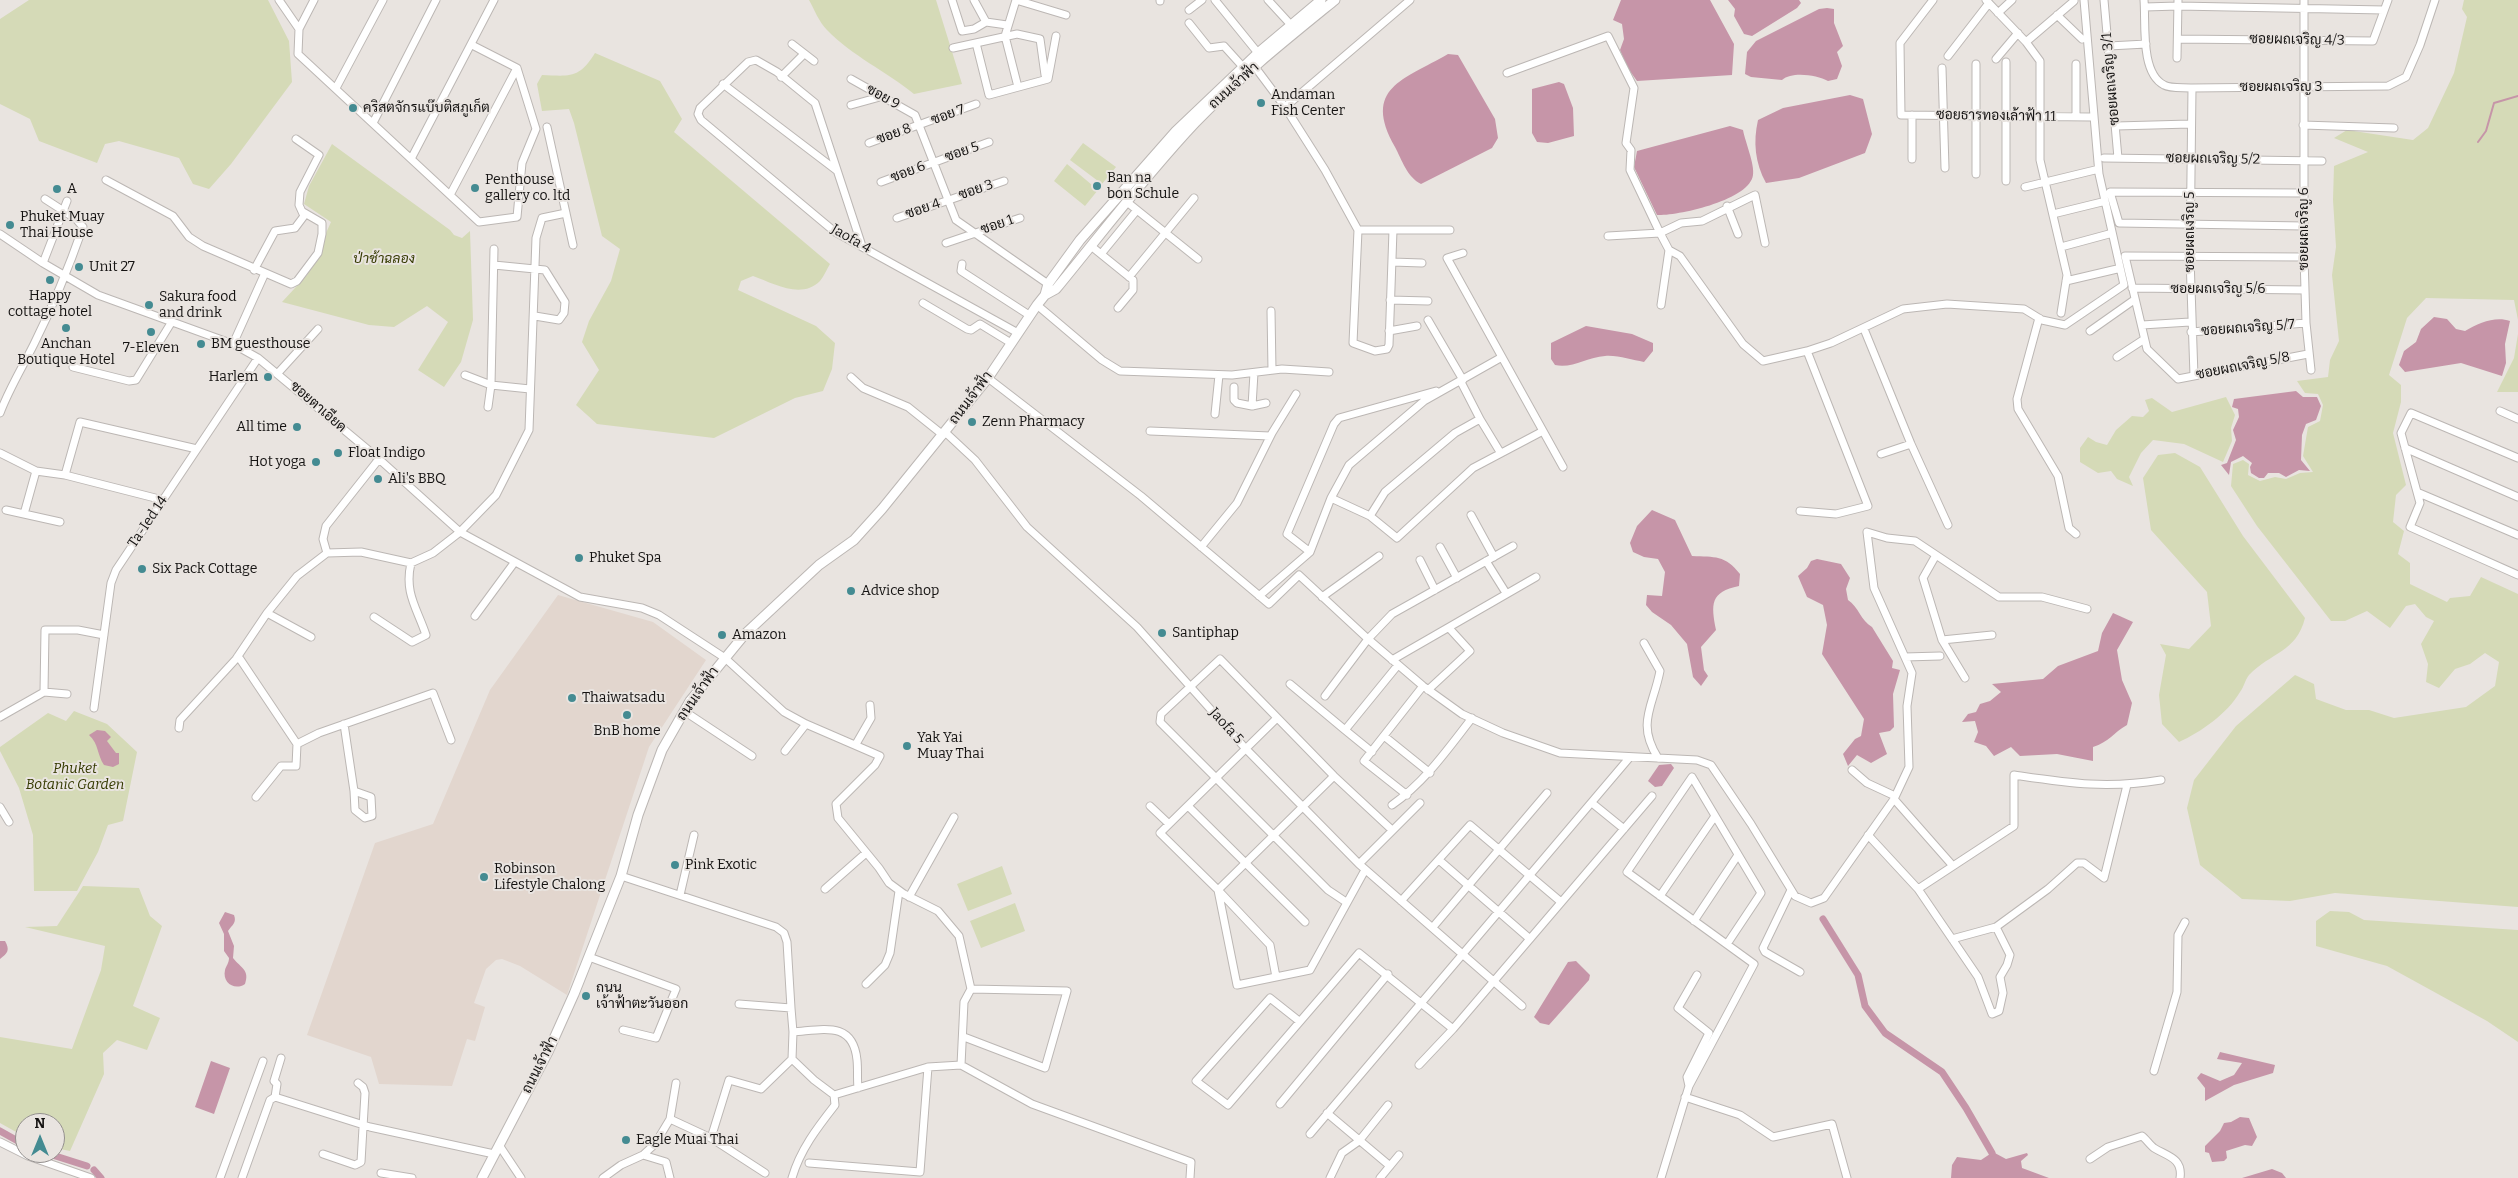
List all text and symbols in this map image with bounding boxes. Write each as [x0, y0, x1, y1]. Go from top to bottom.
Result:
street label: ซอยผถเจริญ 4/3 [2249, 31, 2345, 49]
street label: ซอยผถเจริญ 3/1 [2099, 32, 2123, 126]
street label: ถนนเจ้าฟ้า [1205, 59, 1263, 113]
street label: ซอยผถเจริญ 3 [2240, 79, 2322, 95]
street label: ซอย 9 [863, 81, 903, 113]
place label: Andaman Fish Center [1271, 87, 1345, 120]
marker: Andaman Fish Center [1255, 97, 1267, 109]
place label: คริสตจักรแบ๊บติสภูเก็ต [363, 100, 490, 116]
street label: ซอย 7 [929, 101, 967, 129]
marker: คริสตจักรแบ๊บติสภูเก็ต [347, 102, 359, 114]
street label: ซอยธารทองเล้าฟ้า 11 [1936, 107, 2056, 125]
street label: ซอย 8 [874, 120, 914, 148]
street label: ซอย 5 [943, 138, 981, 166]
street label: ซอยผถเจริญ 5/2 [2166, 150, 2260, 168]
street label: ซอย 6 [888, 158, 928, 186]
place label: Ban na bon Schule [1107, 170, 1179, 202]
place label: Penthouse gallery co. ltd [485, 172, 570, 204]
street label: ซอย 3 [956, 176, 996, 204]
marker: Ban na bon Schule [1091, 180, 1103, 192]
place label: A [67, 181, 77, 197]
marker: Penthouse gallery co. ltd [469, 182, 481, 194]
marker: A [51, 183, 63, 195]
street label: ซอยผถเจริญ 6 [2296, 187, 2312, 271]
street label: ซอยผถเงริญ 5 [2182, 191, 2198, 273]
street label: ซอย 4 [903, 195, 943, 223]
place label: Phuket Muay Thai House [20, 209, 104, 242]
street label: ซอย 1 [979, 212, 1015, 238]
marker: Phuket Muay Thai House [4, 219, 16, 231]
street label: Jaofa 4 [828, 221, 874, 257]
park label: ป่าช้าฉลอง [353, 251, 415, 267]
place label: Unit 27 [89, 259, 135, 275]
marker: Unit 27 [73, 261, 85, 273]
marker: Happy cottage hotel [44, 274, 56, 286]
street label: ซอยผถเจริญ 5/6 [2170, 281, 2266, 297]
place label: Happy cottage hotel [8, 288, 92, 321]
place label: Sakura food and drink [159, 289, 236, 322]
marker: Sakura food and drink [143, 299, 155, 311]
street label: ซอยผถเจริญ 5/7 [2201, 316, 2295, 340]
marker: Anchan Boutique Hotel [60, 322, 72, 334]
marker: 7-Eleven [145, 326, 157, 338]
place label: Anchan Boutique Hotel [17, 336, 115, 368]
place label: BM guesthouse [211, 336, 310, 352]
marker: BM guesthouse [195, 338, 207, 350]
place label: 7-Eleven [123, 340, 179, 356]
street label: ซอยผถเจริญ 5/8 [2195, 349, 2291, 383]
street label: ถนนเจ้าฟ้า [946, 368, 996, 428]
place label: Harlem [208, 369, 258, 385]
marker: Harlem [262, 371, 274, 383]
street label: ซอยตาเอียด [286, 378, 350, 436]
place label: Zenn Pharmacy [982, 414, 1085, 430]
marker: Zenn Pharmacy [966, 416, 978, 428]
place label: All time [236, 419, 287, 435]
marker: All time [291, 421, 303, 433]
place label: Float Indigo [348, 445, 425, 461]
marker: Float Indigo [332, 447, 344, 459]
place label: Hot yoga [249, 454, 306, 470]
marker: Hot yoga [310, 456, 322, 468]
place label: Ali's BBQ [388, 471, 446, 487]
marker: Ali's BBQ [372, 473, 384, 485]
street label: Ta-Ied 14 [125, 493, 171, 551]
place label: Phuket Spa [589, 550, 661, 566]
marker: Phuket Spa [573, 552, 585, 564]
place label: Six Pack Cottage [152, 561, 257, 577]
marker: Six Pack Cottage [136, 563, 148, 575]
place label: Advice shop [861, 583, 939, 599]
marker: Advice shop [845, 585, 857, 597]
place label: Santiphap [1172, 625, 1239, 641]
place label: Amazon [732, 627, 786, 643]
marker: Santiphap [1156, 627, 1168, 639]
marker: Amazon [716, 629, 728, 641]
street label: ถนนเจ้าฟ้า [673, 664, 723, 724]
place label: Thaiwatsadu [582, 690, 665, 706]
marker: Thaiwatsadu [566, 692, 578, 704]
street label: Jaofa 5 [1205, 704, 1247, 748]
marker: BnB home [621, 709, 633, 721]
place label: BnB home [593, 723, 661, 739]
place label: Yak Yai Muay Thai [917, 730, 984, 762]
marker: Yak Yai Muay Thai [901, 740, 913, 752]
park label: Phuket Botanic Garden [26, 761, 124, 794]
place label: Pink Exotic [685, 857, 757, 873]
marker: Pink Exotic [669, 859, 681, 871]
place label: Robinson Lifestyle Chalong [494, 861, 605, 894]
marker: Robinson Lifestyle Chalong [478, 871, 490, 883]
place label: ถนน เจ้าฟ้าตะวันออก [596, 980, 688, 1012]
marker: ถนน เจ้าฟ้าตะวันออก [580, 990, 592, 1002]
street label: ถนนเจ้าฟ้า [518, 1034, 562, 1096]
north arrow [15, 1113, 65, 1163]
text: N [35, 1115, 45, 1132]
place label: Eagle Muai Thai [636, 1132, 739, 1148]
marker: Eagle Muai Thai [620, 1134, 632, 1146]

